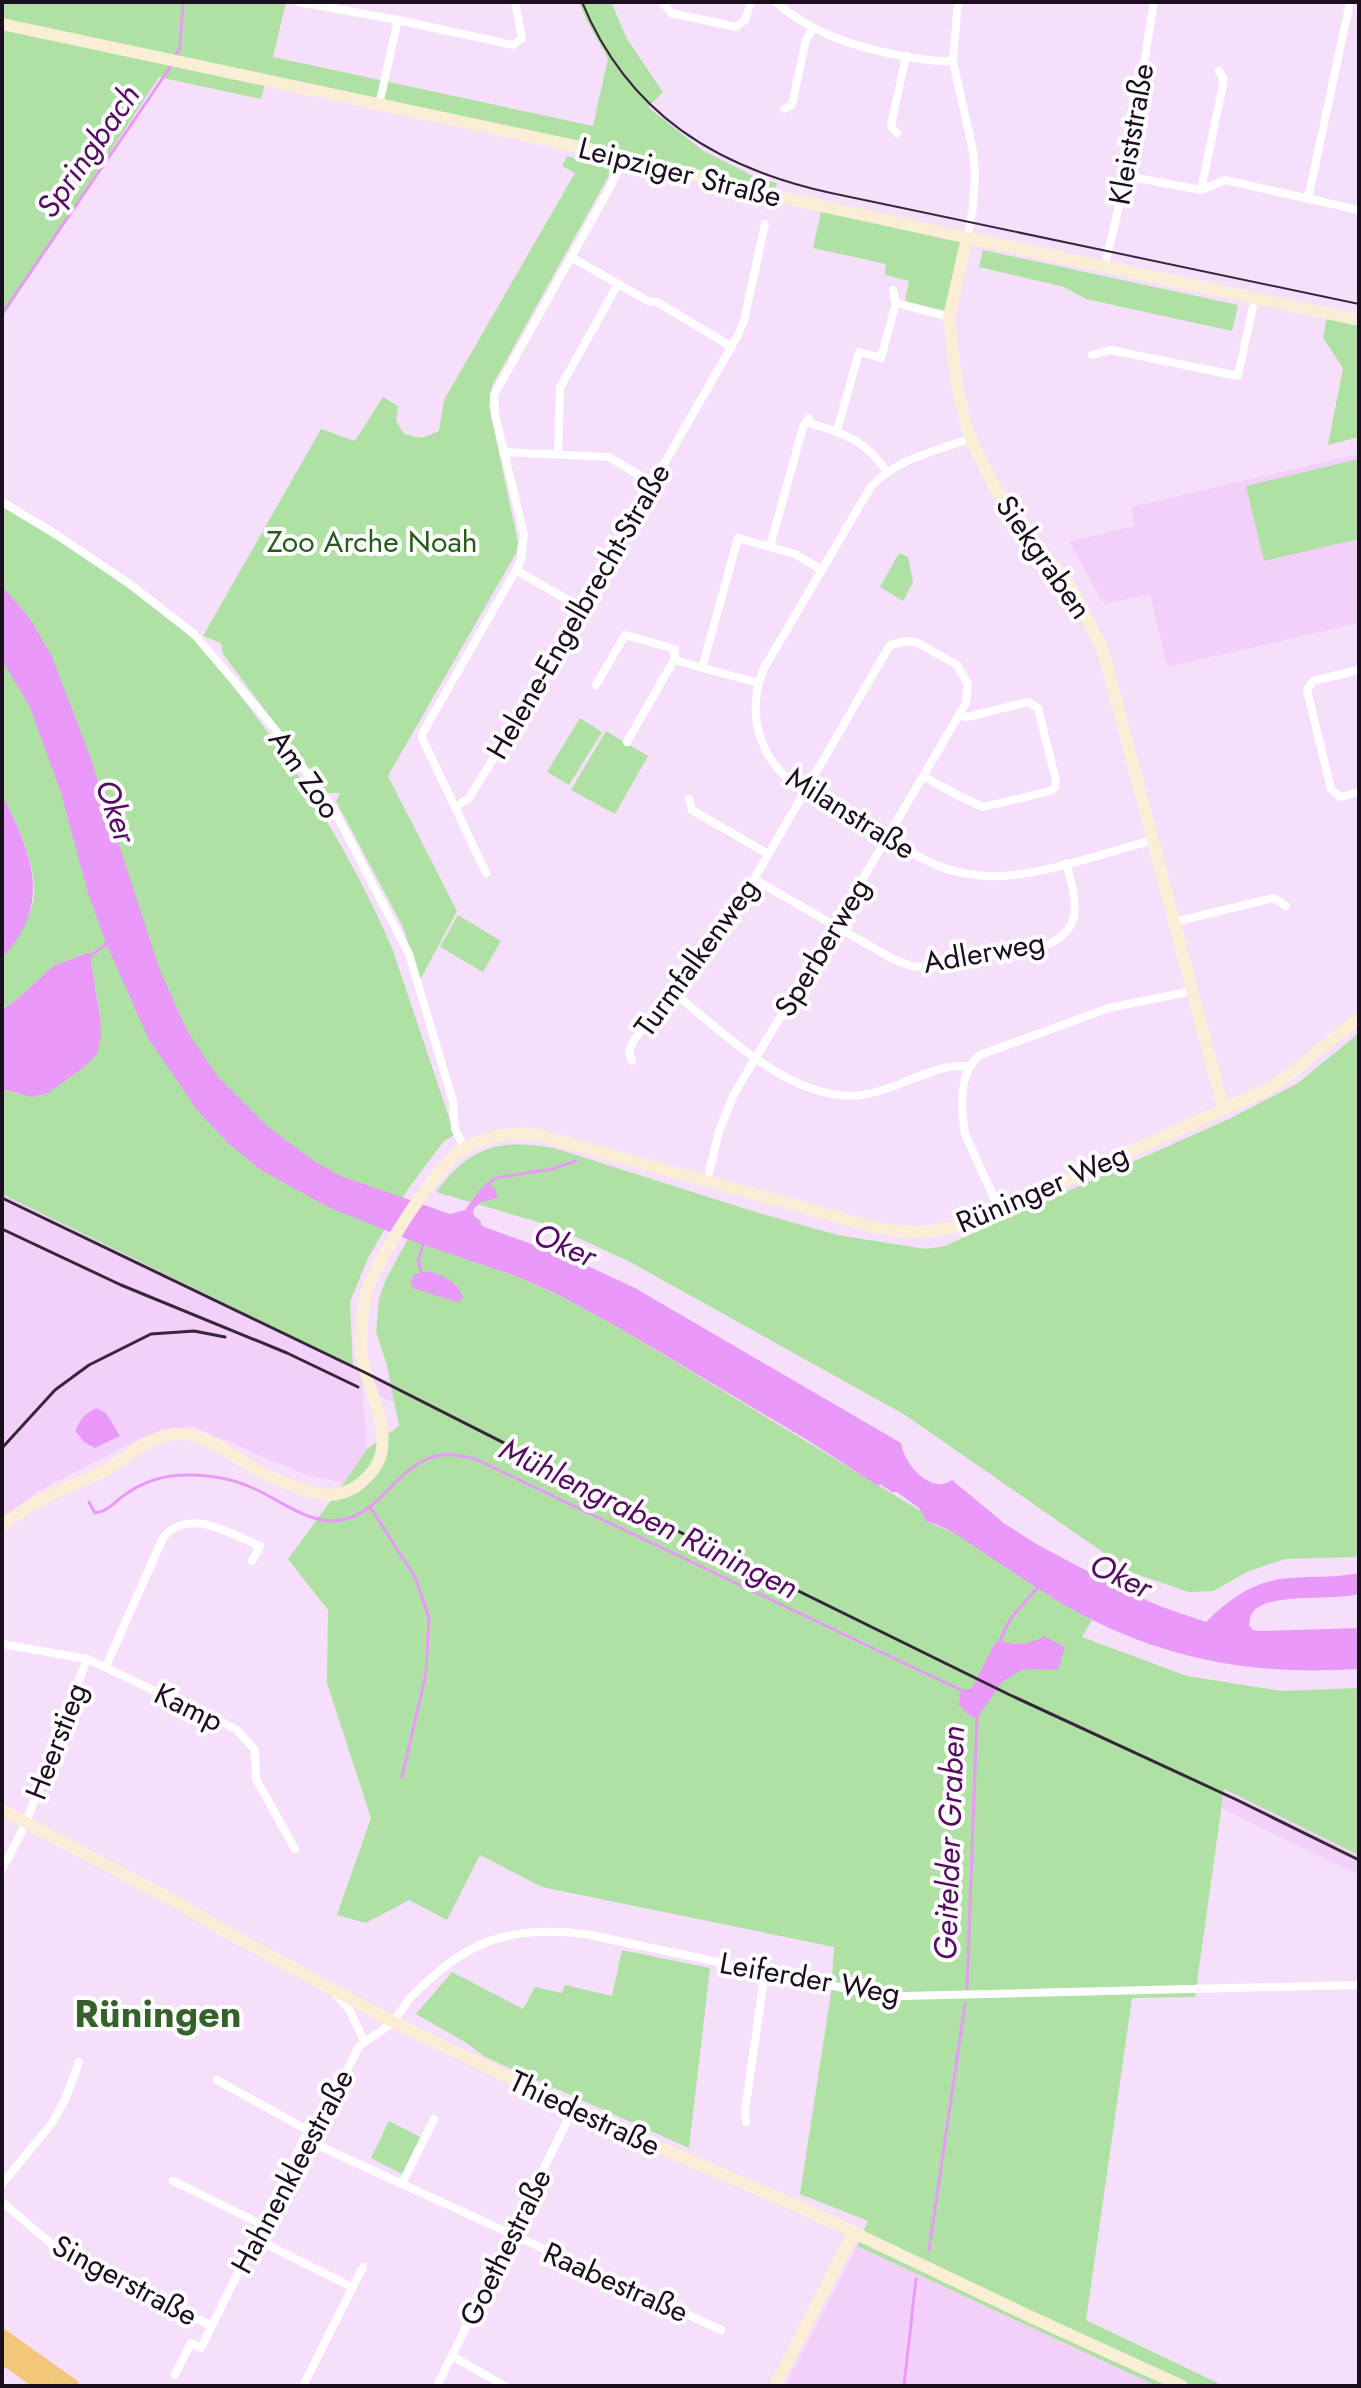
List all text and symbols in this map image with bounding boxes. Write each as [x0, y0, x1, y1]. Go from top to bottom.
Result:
street label: Kleiststraße [1097, 60, 1165, 208]
water label: Springbach [25, 75, 151, 227]
street label: Leipziger Straße [574, 126, 786, 218]
street label: Helene-Engelbrecht-Straße [476, 455, 680, 767]
street label: Siekgraben [986, 486, 1102, 628]
park label: Zoo Arche Noah [266, 520, 478, 563]
street label: Am Zoo [259, 721, 351, 827]
street label: Milanstraße [778, 756, 924, 870]
water label: Oker [84, 773, 149, 851]
street label: Turmfalkenweg [624, 869, 768, 1045]
street label: Sperberweg [764, 869, 880, 1025]
street label: Adlerweg [920, 920, 1048, 984]
street label: Rüninger Weg [949, 1132, 1135, 1244]
water label: Oker [526, 1211, 606, 1280]
water label: Mühlengraben Rüningen [492, 1426, 806, 1610]
water label: Oker [1082, 1542, 1162, 1611]
street label: Kamp [147, 1672, 231, 1742]
street label: Heerstieg [14, 1676, 98, 1806]
water label: Geitelder Graben [922, 1725, 976, 1961]
street label: Leiferder Weg [716, 1941, 904, 2015]
district label: Rüningen [74, 1986, 242, 2041]
street label: Thiedestraße [503, 2059, 667, 2167]
street label: Hahnenkleestraße [220, 2061, 364, 2281]
street label: Goethestraße [448, 2161, 562, 2333]
street label: Singerstraße [45, 2224, 205, 2336]
street label: Raabestraße [537, 2231, 695, 2333]

